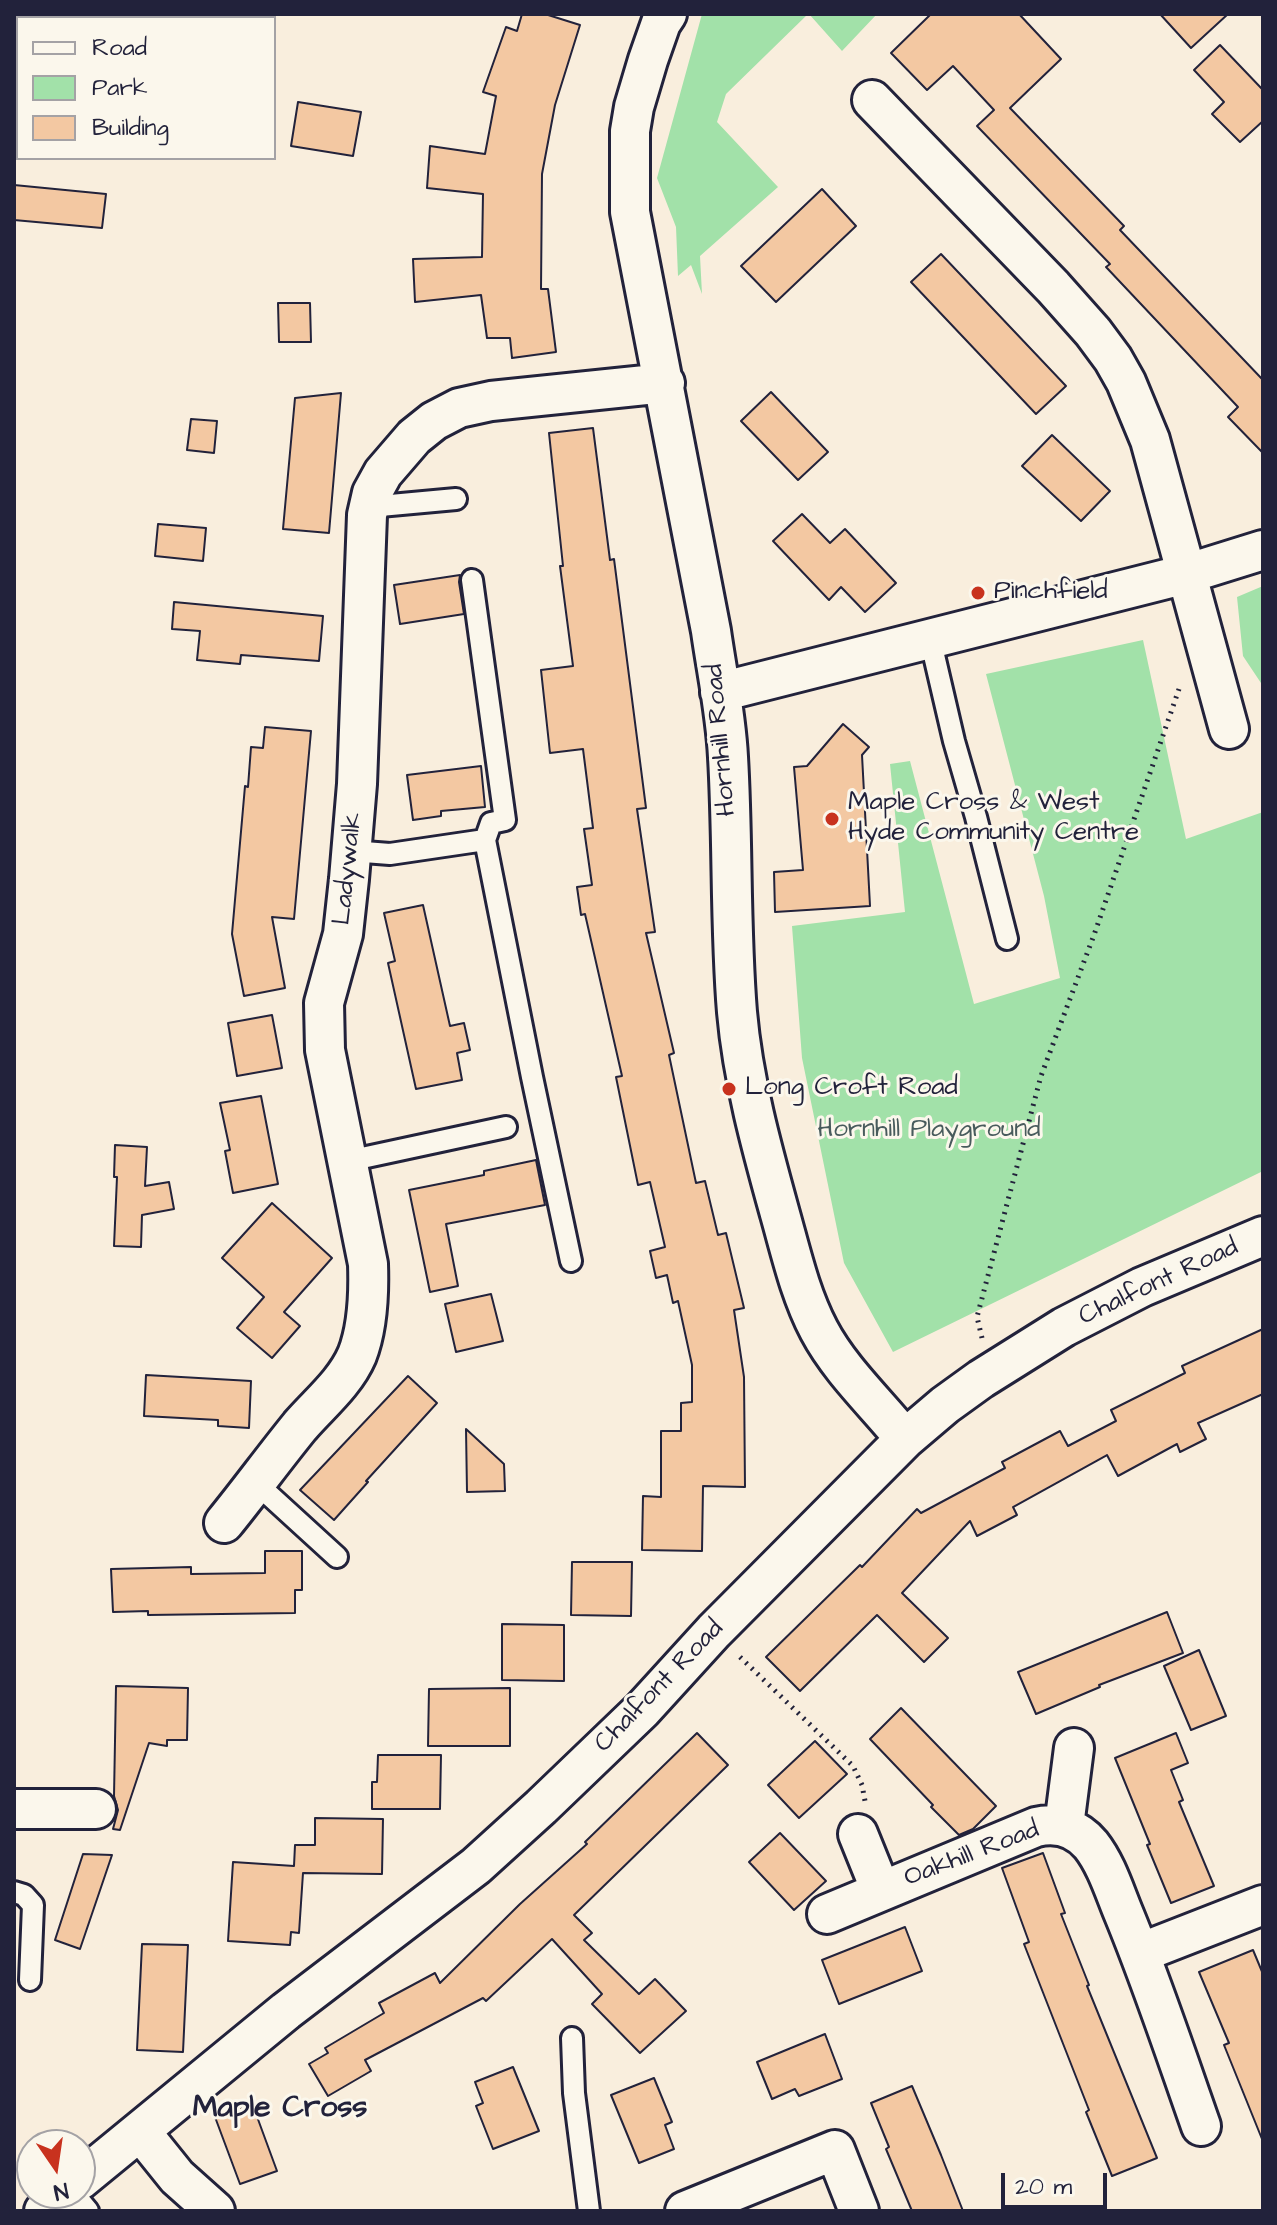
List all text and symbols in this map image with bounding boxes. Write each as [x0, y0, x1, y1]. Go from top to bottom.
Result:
legend [16, 16, 276, 160]
text: Road [92, 31, 147, 65]
text: Park [92, 71, 148, 105]
text: Building [92, 111, 169, 145]
place label: Pinchfield [994, 577, 1108, 609]
marker: Pinchfield [969, 584, 987, 602]
street label: Hornhill Road [700, 663, 744, 817]
place label: Maple Cross & West Hyde Community Centre [848, 788, 1139, 850]
marker: Maple Cross & West Hyde Community Centre [823, 810, 841, 828]
street label: Ladywalk [328, 811, 370, 927]
place label: Long Croft Road [745, 1073, 958, 1105]
marker: Long Croft Road [720, 1080, 738, 1098]
park label: Hornhill Playground [817, 1115, 1041, 1147]
street label: Chalfont Road [1074, 1232, 1244, 1334]
street label: Chalfont Road [589, 1614, 731, 1760]
street label: Oakhill Road [900, 1815, 1044, 1895]
district label: Maple Cross [193, 2092, 367, 2128]
north arrow [16, 2129, 96, 2209]
scale bar [1005, 2157, 1111, 2207]
text: 20 m [1015, 2170, 1072, 2204]
text: N [51, 2174, 71, 2208]

